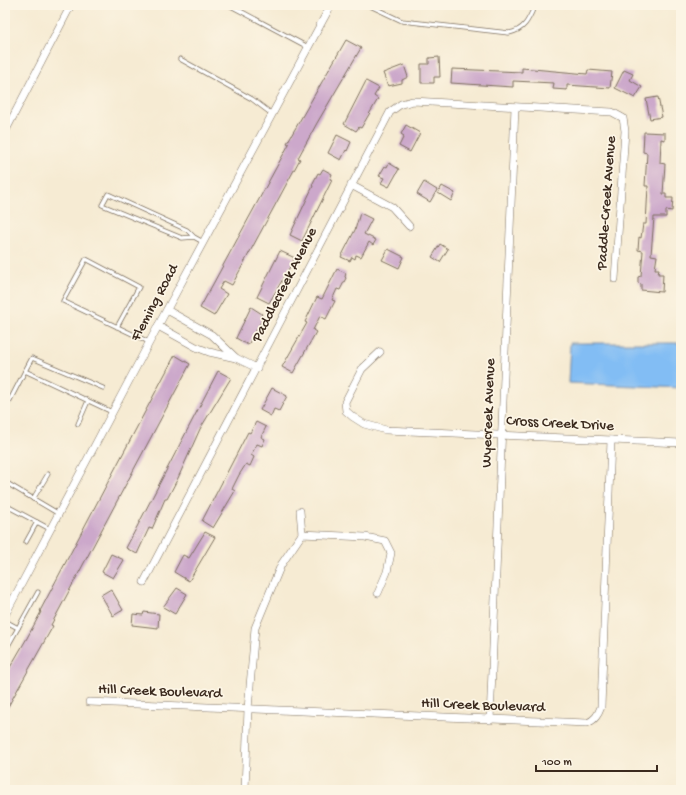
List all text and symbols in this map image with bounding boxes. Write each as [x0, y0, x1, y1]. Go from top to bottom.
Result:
street label: Paddle-Creek Avenue [593, 135, 621, 272]
street label: Paddlecreek Avenue [248, 224, 322, 346]
street label: Fleming Road [127, 260, 183, 345]
street label: Wyecreek Avenue [478, 358, 500, 468]
street label: Cross Creek Drive [506, 412, 614, 436]
street label: Hill Creek Boulevard [98, 681, 223, 703]
street label: Hill Creek Boulevard [421, 695, 546, 717]
scale bar [536, 747, 657, 773]
text: 100 m [541, 756, 572, 770]

